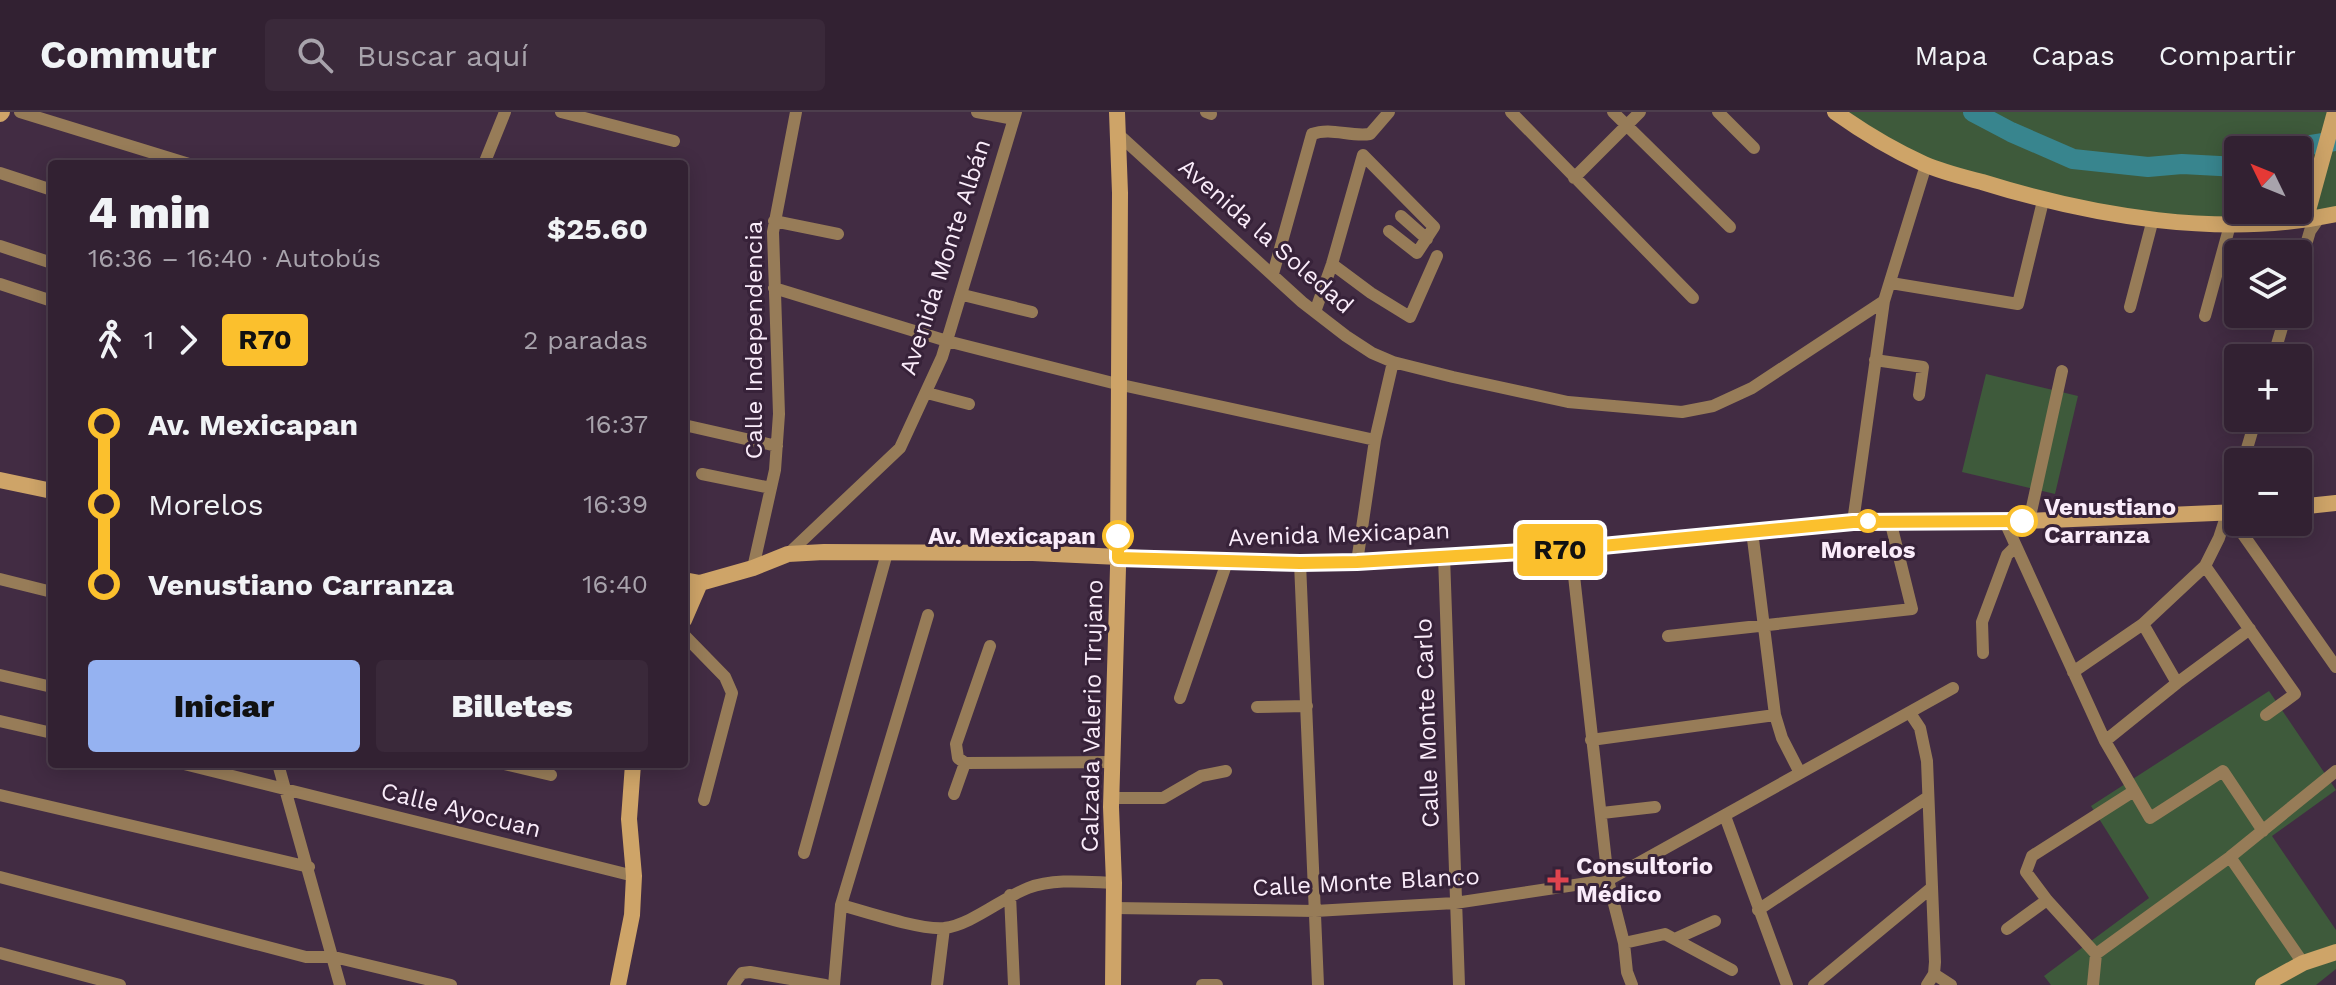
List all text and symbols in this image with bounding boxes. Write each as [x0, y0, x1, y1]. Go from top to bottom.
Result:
search box [265, 19, 825, 91]
text: Commutr [40, 33, 217, 77]
icon: search [293, 33, 337, 77]
text: Buscar aquí [357, 38, 528, 73]
text: Mapa [1914, 39, 1987, 72]
text: Capas [2031, 39, 2115, 72]
text: Compartir [2159, 39, 2296, 72]
street label: Avenida Monte Albán [894, 136, 996, 378]
north arrow [2224, 136, 2312, 224]
map controls [2224, 136, 2312, 536]
street label: Avenida la Soledad [1173, 153, 1359, 319]
text: 4 min [88, 187, 210, 239]
text: $25.60 [547, 211, 648, 246]
street label: Calle Independencia [740, 221, 768, 459]
button: layers [2224, 240, 2312, 328]
text: 16:36 – 16:40 · Autobús [88, 243, 381, 273]
icon: walk [88, 318, 132, 362]
icon: forward [166, 318, 210, 362]
text: R70 [238, 323, 292, 356]
text: 1 [144, 325, 154, 355]
text: 2 paradas [523, 325, 648, 355]
button: + [2224, 344, 2312, 432]
text: Av. Mexicapan [148, 407, 358, 442]
text: 16:37 [586, 409, 648, 439]
button: − [2224, 448, 2312, 536]
text: Morelos [148, 487, 263, 522]
text: 16:39 [583, 489, 648, 519]
place label: Venustiano Carranza [2044, 493, 2176, 549]
marker: Venustiano Carranza [2007, 506, 2037, 536]
marker: Morelos [1857, 510, 1879, 532]
street label: Avenida Mexicapan [1227, 516, 1451, 552]
marker: Av. Mexicapan [1103, 521, 1133, 551]
place label: Av. Mexicapan [928, 522, 1096, 550]
line badge: R70 [1514, 524, 1606, 576]
text: R70 [1533, 533, 1587, 566]
place label: Morelos [1820, 536, 1916, 564]
text: Venustiano Carranza [148, 567, 454, 602]
text: 16:40 [582, 569, 648, 599]
street label: Calzada Valerio Trujano [1076, 579, 1108, 853]
street label: Calle Monte Carlo [1409, 618, 1445, 828]
button: Iniciar [88, 660, 360, 752]
button: Billetes [376, 660, 648, 752]
street label: Calle Ayocuan [378, 777, 544, 843]
place label: Consultorio Médico [1576, 852, 1713, 908]
street label: Calle Monte Blanco [1252, 862, 1480, 902]
marker: Consultorio Médico [1547, 869, 1569, 891]

